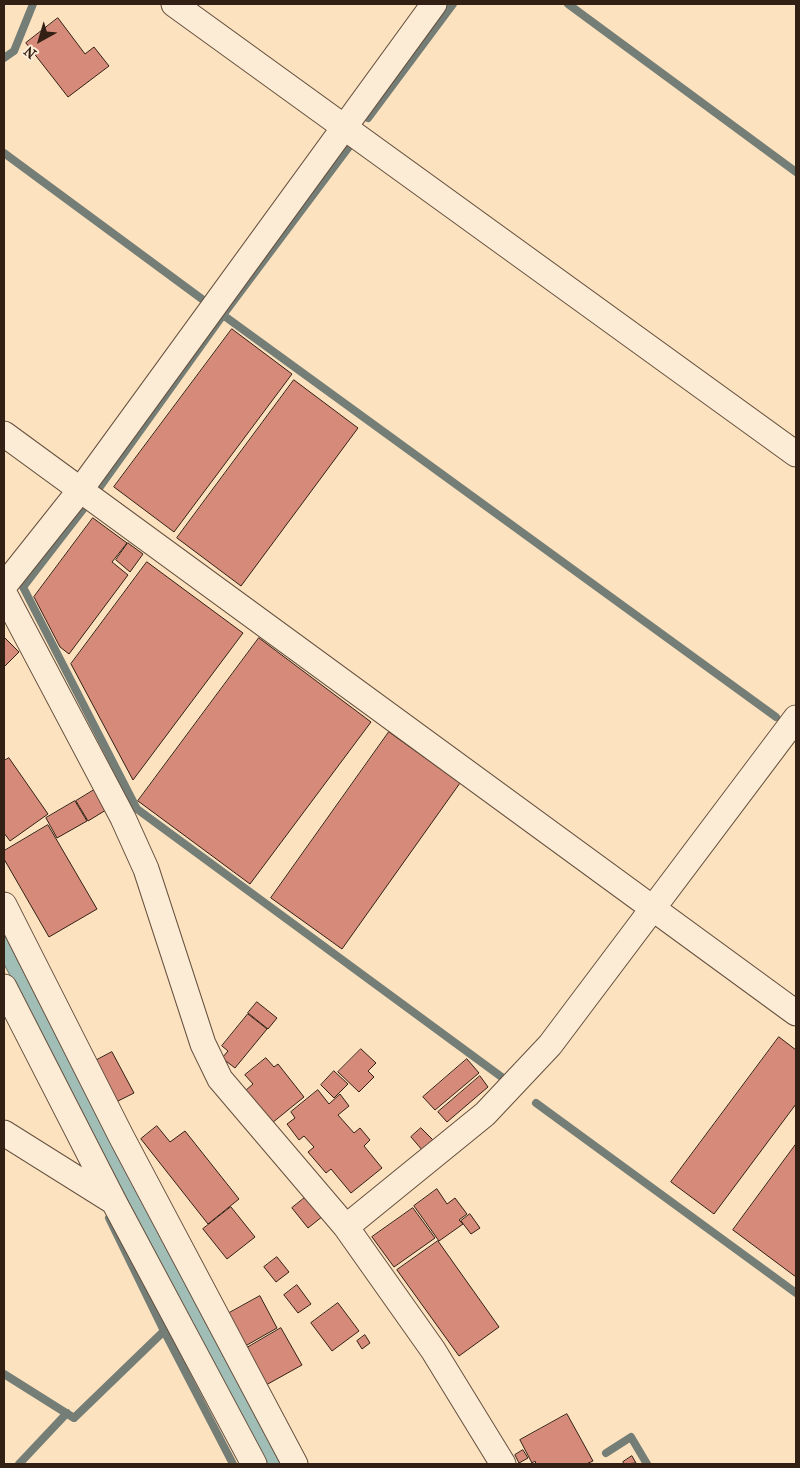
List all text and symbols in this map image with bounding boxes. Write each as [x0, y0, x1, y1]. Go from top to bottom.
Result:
north arrow [15, 15, 65, 65]
text: N [21, 42, 40, 62]

